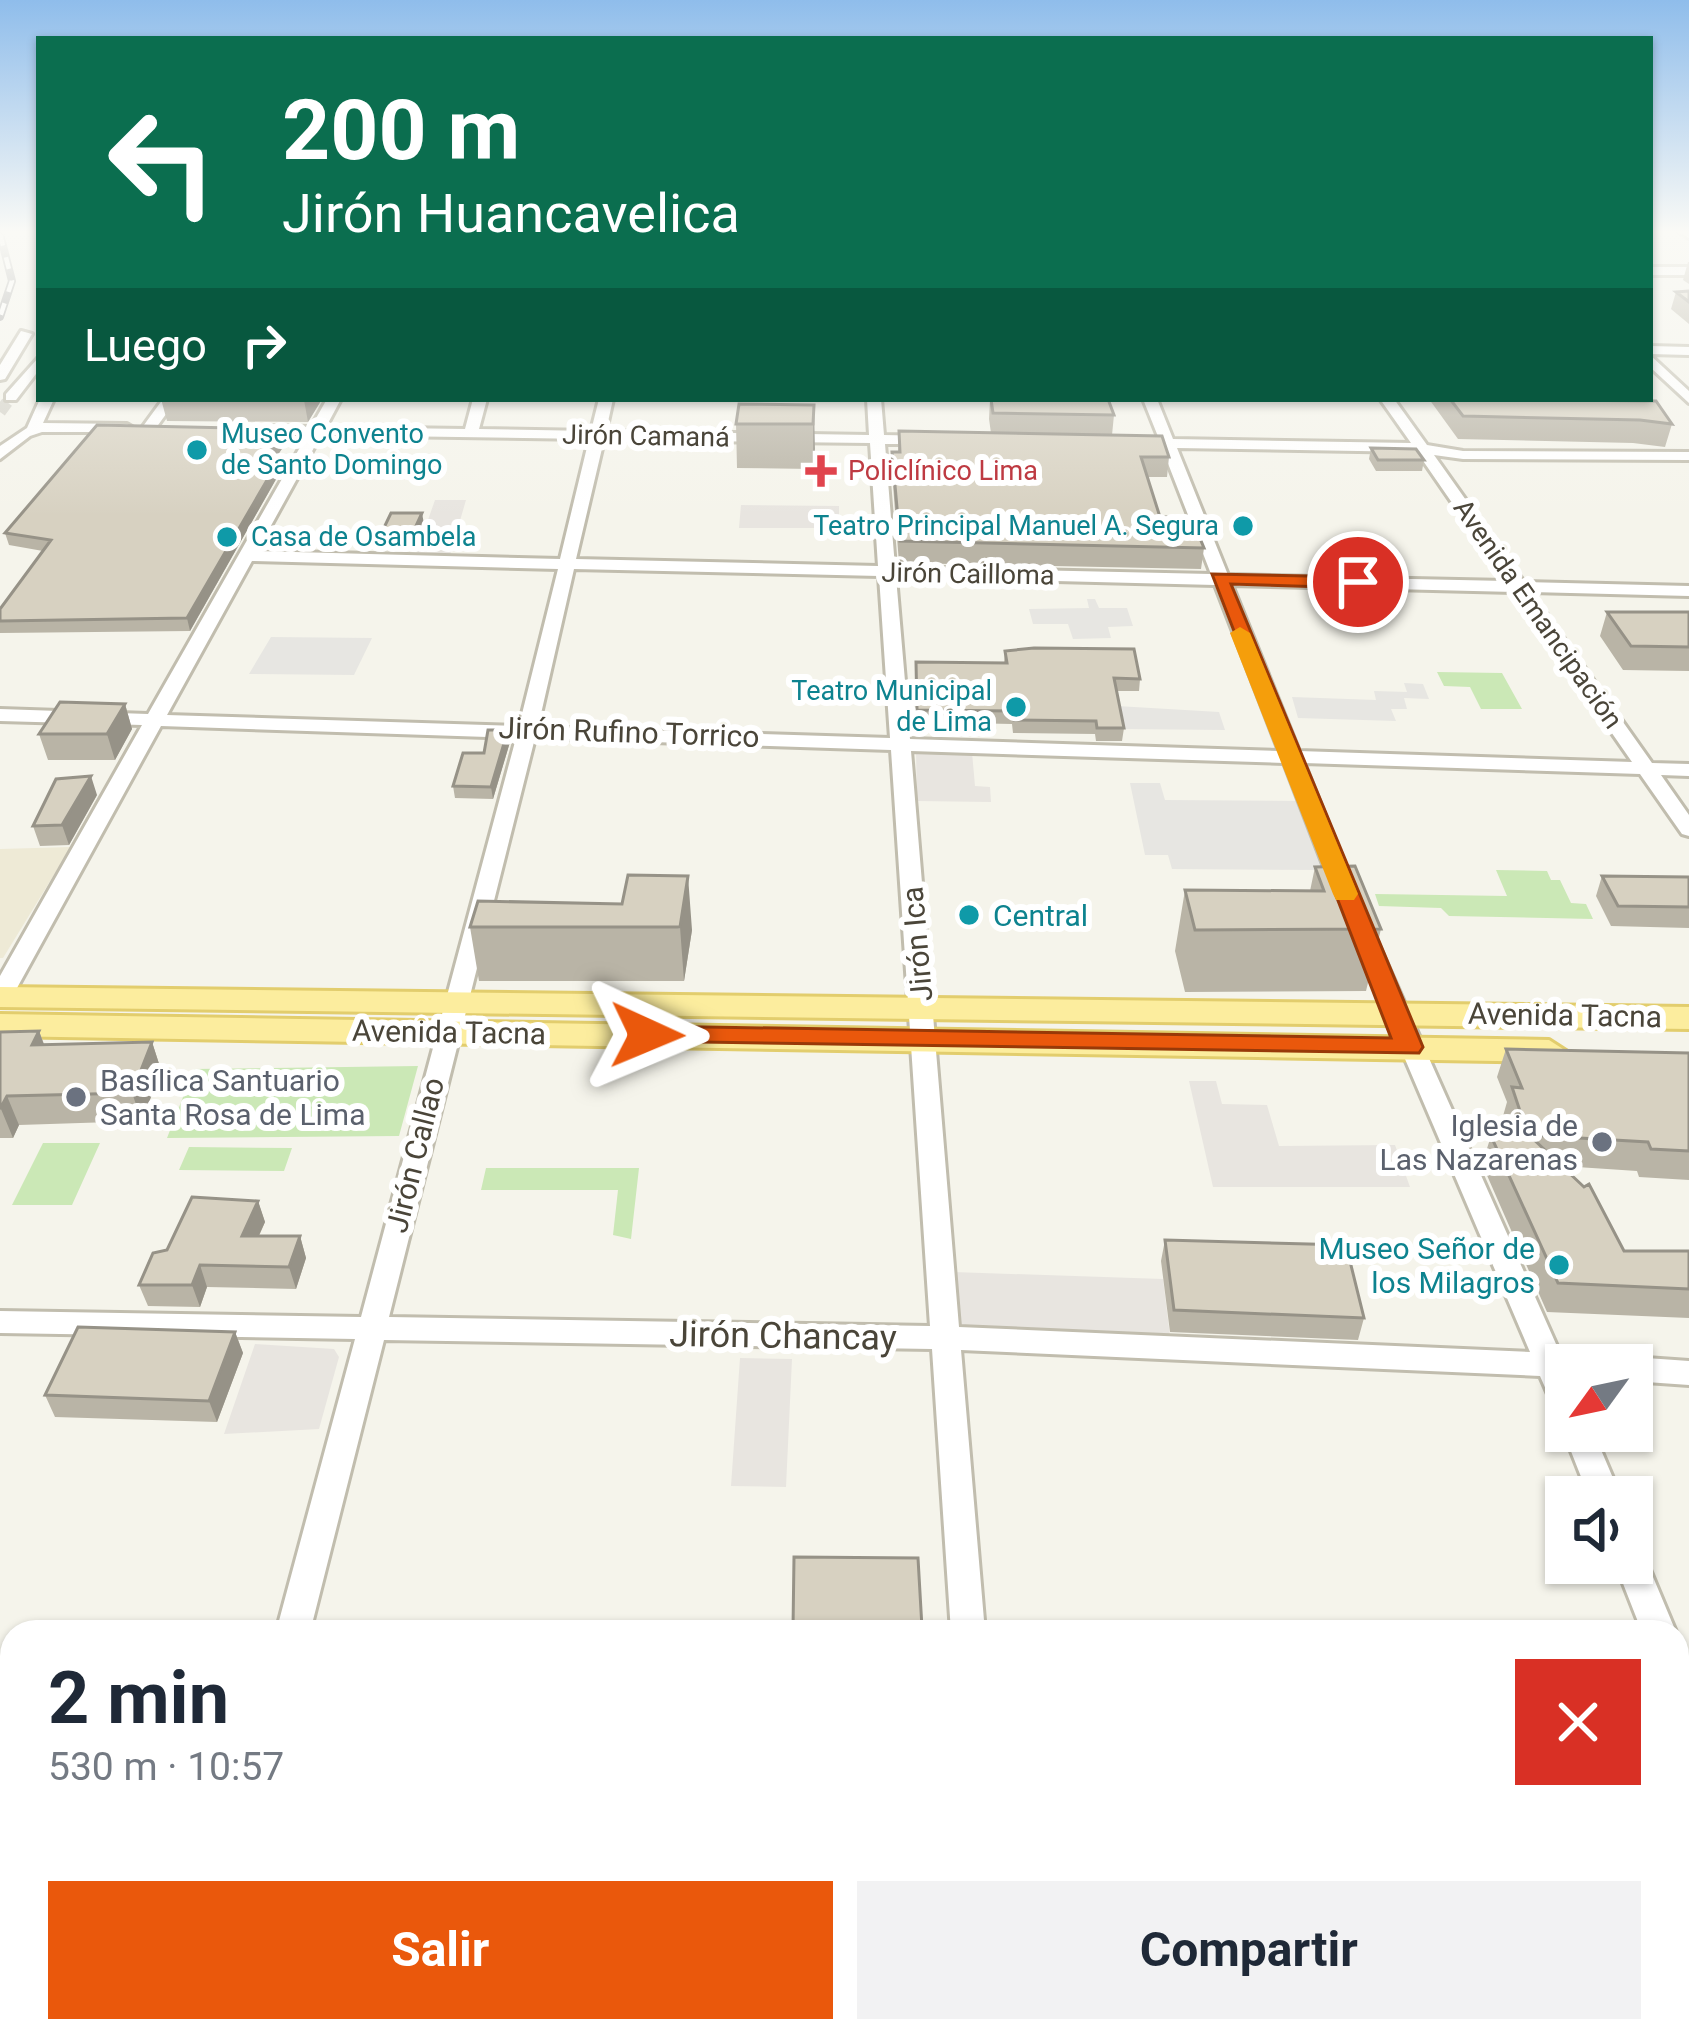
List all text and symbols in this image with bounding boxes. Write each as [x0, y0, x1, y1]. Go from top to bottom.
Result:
text: 200 m [282, 81, 520, 180]
icon: left [84, 84, 240, 240]
text: Jirón Huancavelica [282, 182, 740, 245]
icon: right [231, 312, 297, 378]
text: Luego [84, 319, 207, 372]
place label: Museo Convento de Santo Domingo [221, 418, 442, 481]
street label: Jirón Camaná [562, 419, 730, 453]
marker: Museo Convento de Santo Domingo [184, 437, 210, 463]
marker: Policlínico Lima [805, 455, 837, 487]
place label: Policlínico Lima [848, 455, 1038, 487]
street label: Avenida Emancipación [1447, 493, 1629, 735]
place label: Teatro Principal Manuel A. Segura [813, 510, 1219, 542]
marker: Teatro Principal Manuel A. Segura [1230, 513, 1256, 539]
place label: Casa de Osambela [251, 521, 476, 553]
marker: Casa de Osambela [214, 524, 240, 550]
pin [1307, 531, 1409, 633]
icon: arrive [1325, 549, 1391, 615]
street label: Jirón Cailloma [881, 556, 1055, 592]
place label: Teatro Municipal de Lima [791, 675, 992, 738]
marker: Teatro Municipal de Lima [1003, 694, 1029, 720]
street label: Jirón Rufino Torrico [498, 710, 760, 754]
street label: Jirón Ica [895, 885, 939, 1003]
place label: Central [993, 898, 1088, 933]
marker: Central [956, 902, 982, 928]
position arrow [584, 972, 710, 1098]
street label: Avenida Tacna [1468, 996, 1662, 1034]
street label: Avenida Tacna [352, 1013, 546, 1051]
place label: Basílica Santuario Santa Rosa de Lima [100, 1063, 365, 1132]
street label: Jirón Callao [379, 1074, 451, 1236]
marker: Basílica Santuario Santa Rosa de Lima [63, 1084, 89, 1110]
place label: Iglesia de Las Nazarenas [1380, 1108, 1578, 1177]
marker: Iglesia de Las Nazarenas [1589, 1129, 1615, 1155]
place label: Museo Señor de los Milagros [1318, 1231, 1535, 1300]
marker: Museo Señor de los Milagros [1546, 1252, 1572, 1278]
street label: Jirón Chancay [669, 1313, 897, 1359]
north arrow [1545, 1344, 1653, 1452]
map controls [1545, 1344, 1653, 1584]
button: sound [1545, 1476, 1653, 1584]
text: 2 min [48, 1656, 229, 1741]
button: close [1515, 1659, 1641, 1785]
text: 530 m · 10:57 [48, 1744, 284, 1790]
button: Salir [48, 1881, 833, 2019]
button: Compartir [857, 1881, 1641, 2019]

